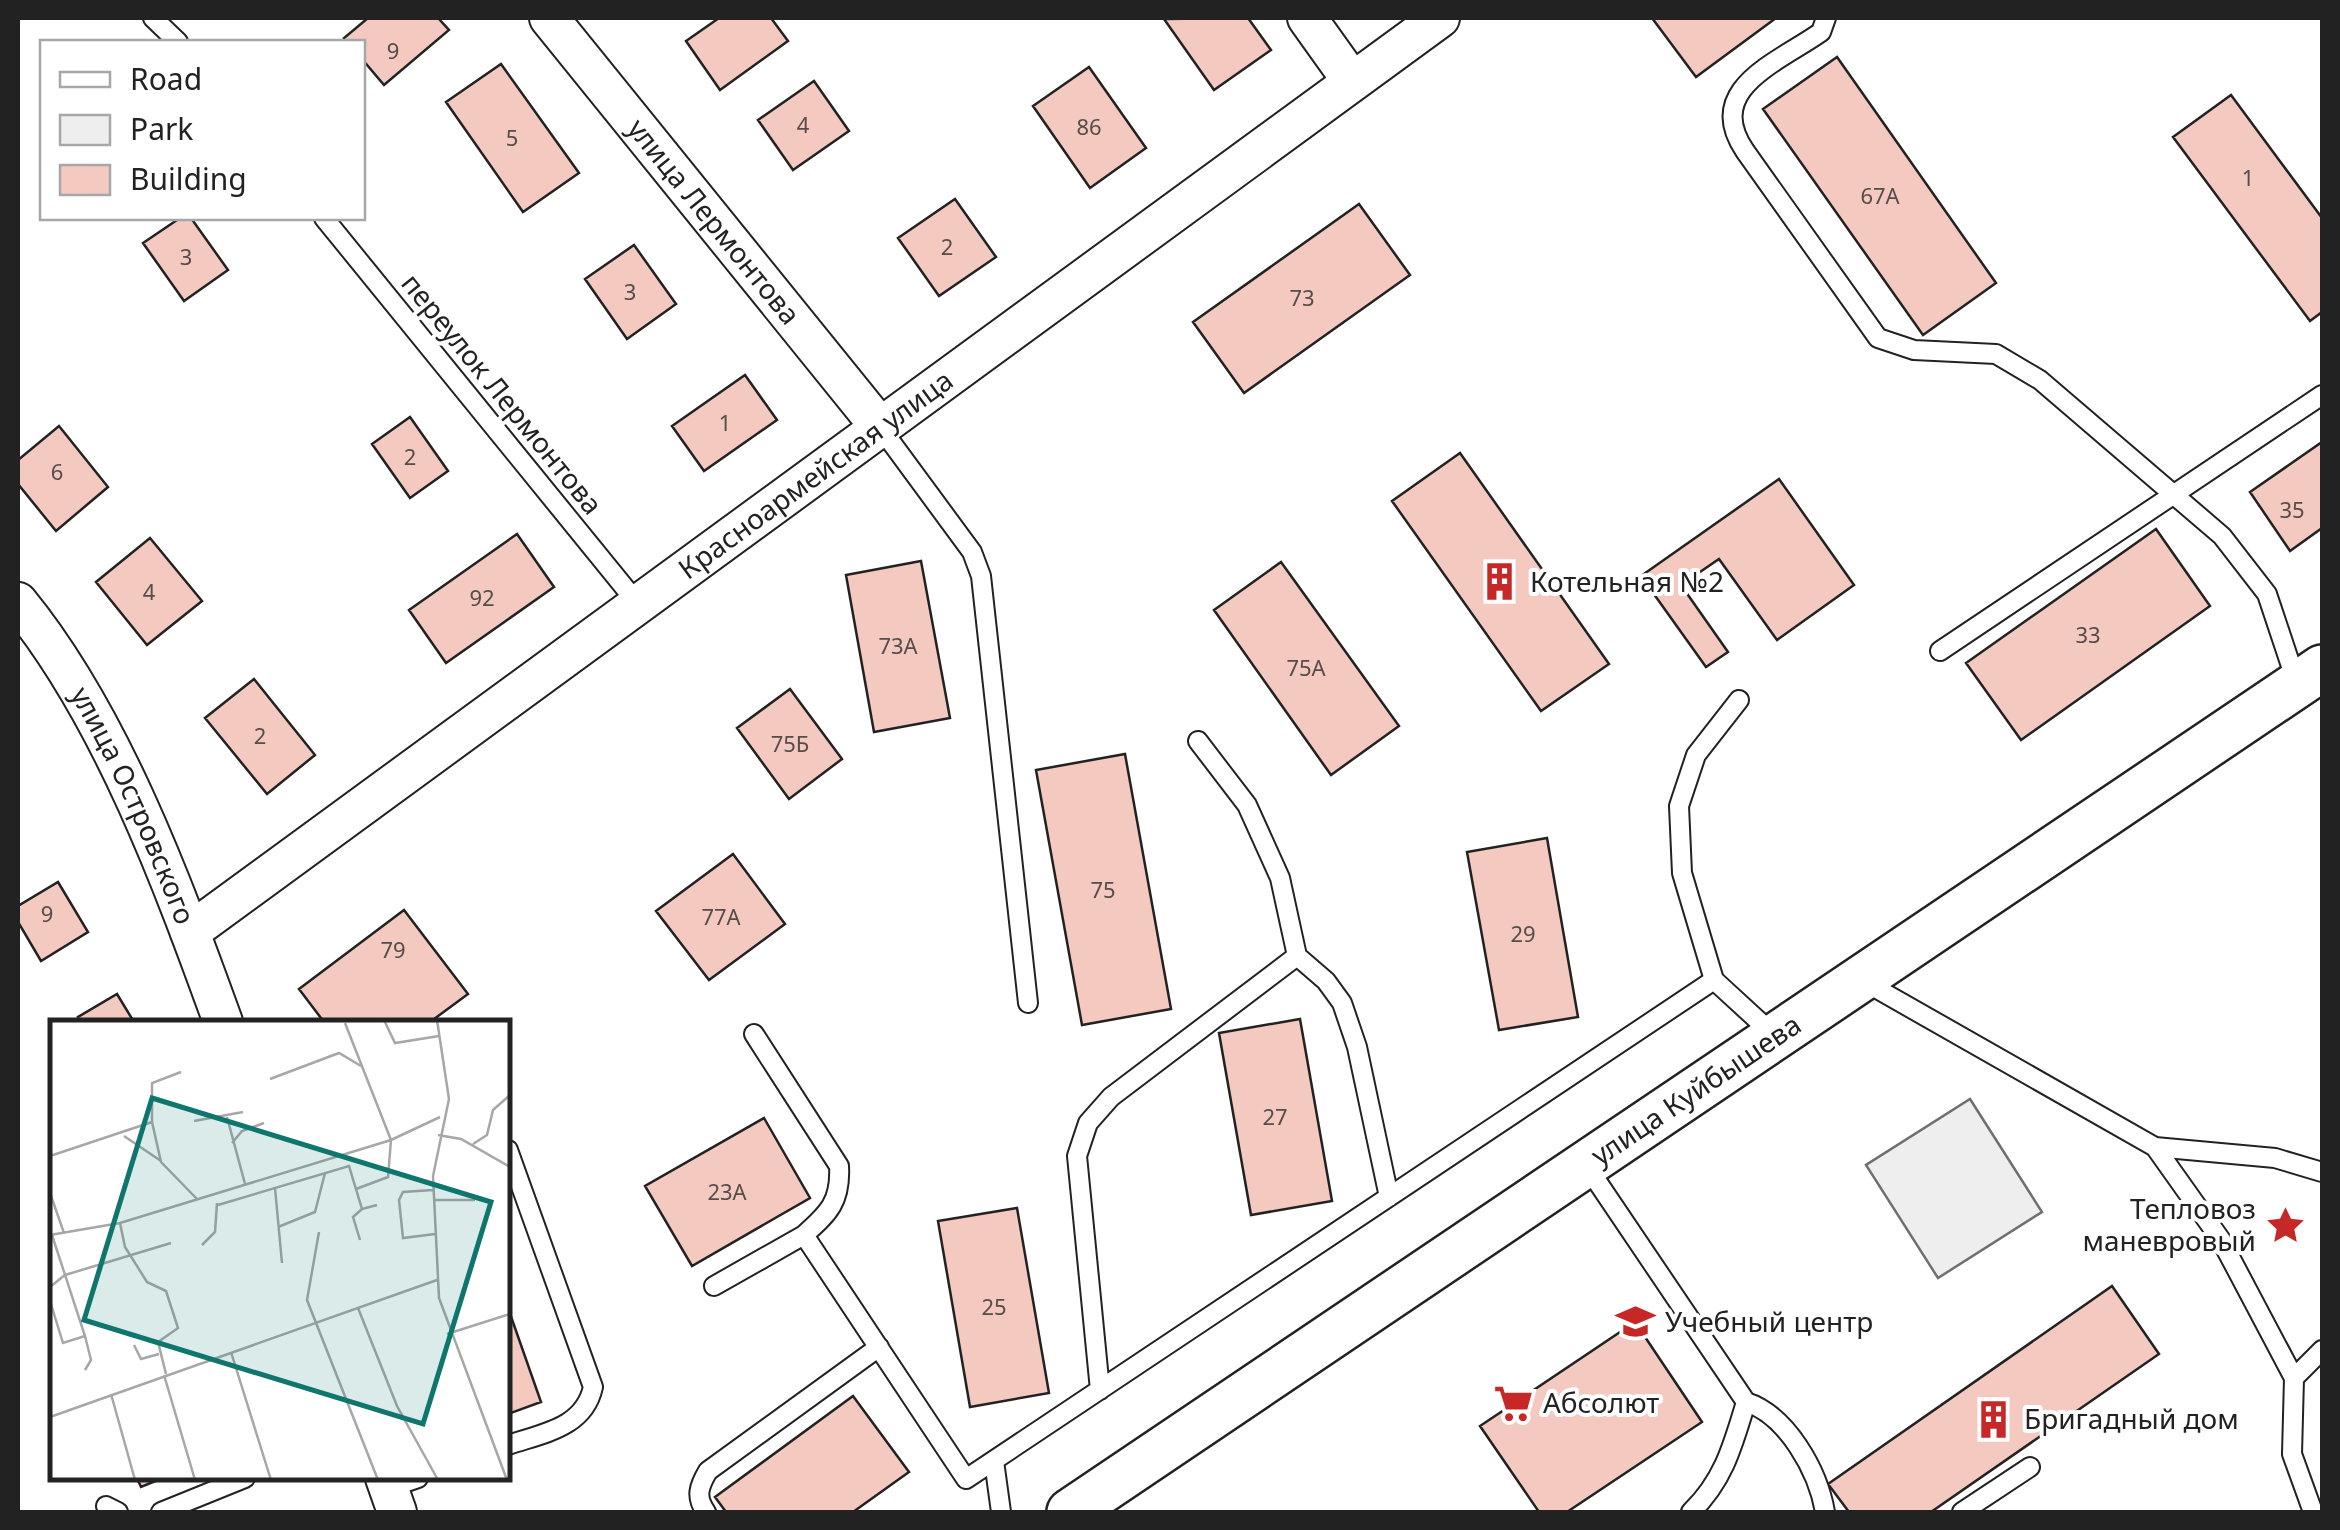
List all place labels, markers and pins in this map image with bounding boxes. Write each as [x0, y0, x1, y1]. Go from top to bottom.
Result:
building icon: Котельная №2 [1479, 561, 1521, 603]
place label: Котельная №2 [1530, 562, 1724, 600]
place label: Тепловоз маневровый [2082, 1189, 2256, 1259]
place icon: Тепловоз маневровый [2265, 1204, 2307, 1246]
school or university icon: Учебный центр [1614, 1301, 1656, 1343]
place label: Учебный центр [1665, 1302, 1873, 1340]
supermarket icon: Абсолют [1492, 1382, 1534, 1424]
place label: Абсолют [1543, 1383, 1659, 1421]
building icon: Бригадный дом [1973, 1398, 2015, 1440]
place label: Бригадный дом [2024, 1399, 2239, 1437]

